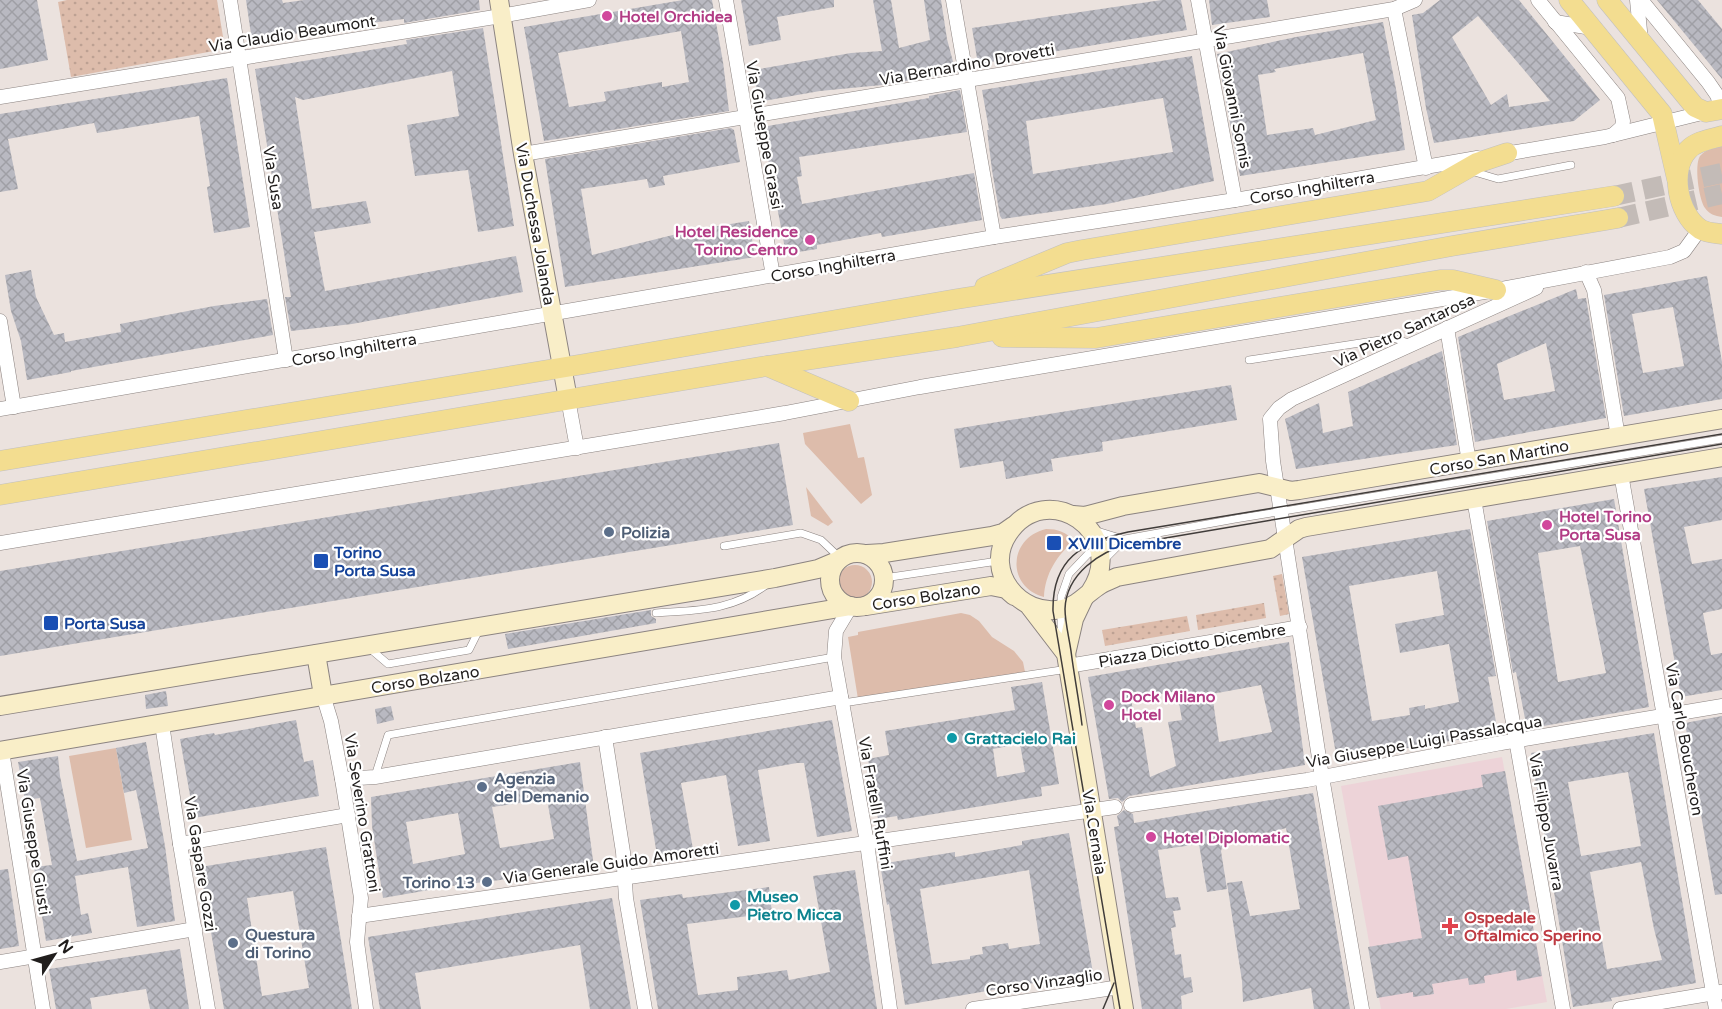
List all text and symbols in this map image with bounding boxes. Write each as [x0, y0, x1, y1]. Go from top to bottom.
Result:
place label: Hotel Orchidea [619, 7, 733, 27]
marker: Hotel Orchidea [600, 9, 614, 23]
street label: Via Claudio Beaumont [207, 11, 377, 57]
street label: Via Giovanni Somis [1208, 24, 1256, 170]
street label: Via Bernardino Drovetti [878, 40, 1056, 90]
street label: Via Giuseppe Grassi [741, 59, 787, 211]
street label: Via Duchessa Jolanda [511, 141, 559, 307]
street label: Via Susa [258, 145, 288, 211]
street label: Corso Inghilterra [1248, 167, 1376, 209]
place label: Hotel Residence Torino Centro [675, 222, 798, 260]
marker: Hotel Residence Torino Centro [803, 233, 817, 247]
street label: Corso Inghilterra [769, 245, 897, 287]
street label: Via Pietro Santarosa [1331, 289, 1478, 372]
street label: Corso Inghilterra [290, 329, 418, 371]
street label: Corso San Martino [1428, 436, 1570, 480]
place label: Hotel Torino Porta Susa [1559, 507, 1652, 545]
marker: Hotel Torino Porta Susa [1540, 518, 1554, 532]
place label: Polizia [621, 523, 670, 543]
marker: Polizia [602, 525, 616, 539]
marker: XVIII Dicembre [1045, 534, 1063, 552]
place label: XVIII Dicembre [1068, 534, 1181, 554]
place label: Torino Porta Susa [333, 543, 416, 581]
marker: Torino Porta Susa [312, 552, 330, 570]
street label: Corso Bolzano [871, 579, 982, 615]
marker: Porta Susa [42, 614, 60, 632]
place label: Porta Susa [64, 614, 146, 634]
street label: Piazza Diciotto Dicembre [1097, 620, 1287, 672]
street label: Via Carlo Boucheron [1661, 661, 1707, 817]
street label: Corso Bolzano [370, 662, 481, 698]
place label: Dock Milano Hotel [1121, 687, 1216, 725]
marker: Dock Milano Hotel [1102, 698, 1116, 712]
street label: Via Giuseppe Luigi Passalacqua [1305, 711, 1544, 773]
place label: Grattacielo Rai [964, 729, 1076, 749]
marker: Grattacielo Rai [945, 731, 959, 745]
street label: Via Severino Grattoni [340, 732, 384, 894]
street label: Via Fratelli Ruffini [853, 735, 897, 871]
street label: Via Filippo Juvarra [1524, 752, 1568, 893]
street label: Via Giuseppe Giusti [12, 768, 54, 917]
place label: Agenzia del Demanio [494, 769, 589, 807]
marker: Agenzia del Demanio [475, 780, 489, 794]
street label: Via Cernaia [1077, 788, 1111, 876]
street label: Via Gaspare Gozzi [179, 795, 221, 933]
place label: Hotel Diplomatic [1163, 828, 1290, 848]
marker: Hotel Diplomatic [1144, 830, 1158, 844]
street label: Via Generale Guido Amoretti [502, 839, 720, 889]
place label: Torino 13 [402, 873, 475, 893]
marker: Torino 13 [480, 875, 494, 889]
place label: Museo Pietro Micca [747, 887, 842, 925]
marker: Museo Pietro Micca [728, 898, 742, 912]
place label: Ospedale Oftalmico Sperino [1464, 908, 1602, 946]
marker: Ospedale Oftalmico Sperino [1441, 917, 1459, 935]
north arrow [24, 925, 84, 985]
place label: Questura di Torino [245, 925, 315, 963]
text: N [53, 936, 77, 958]
marker: Questura di Torino [226, 936, 240, 950]
street label: Corso Vinzaglio [984, 965, 1104, 1001]

